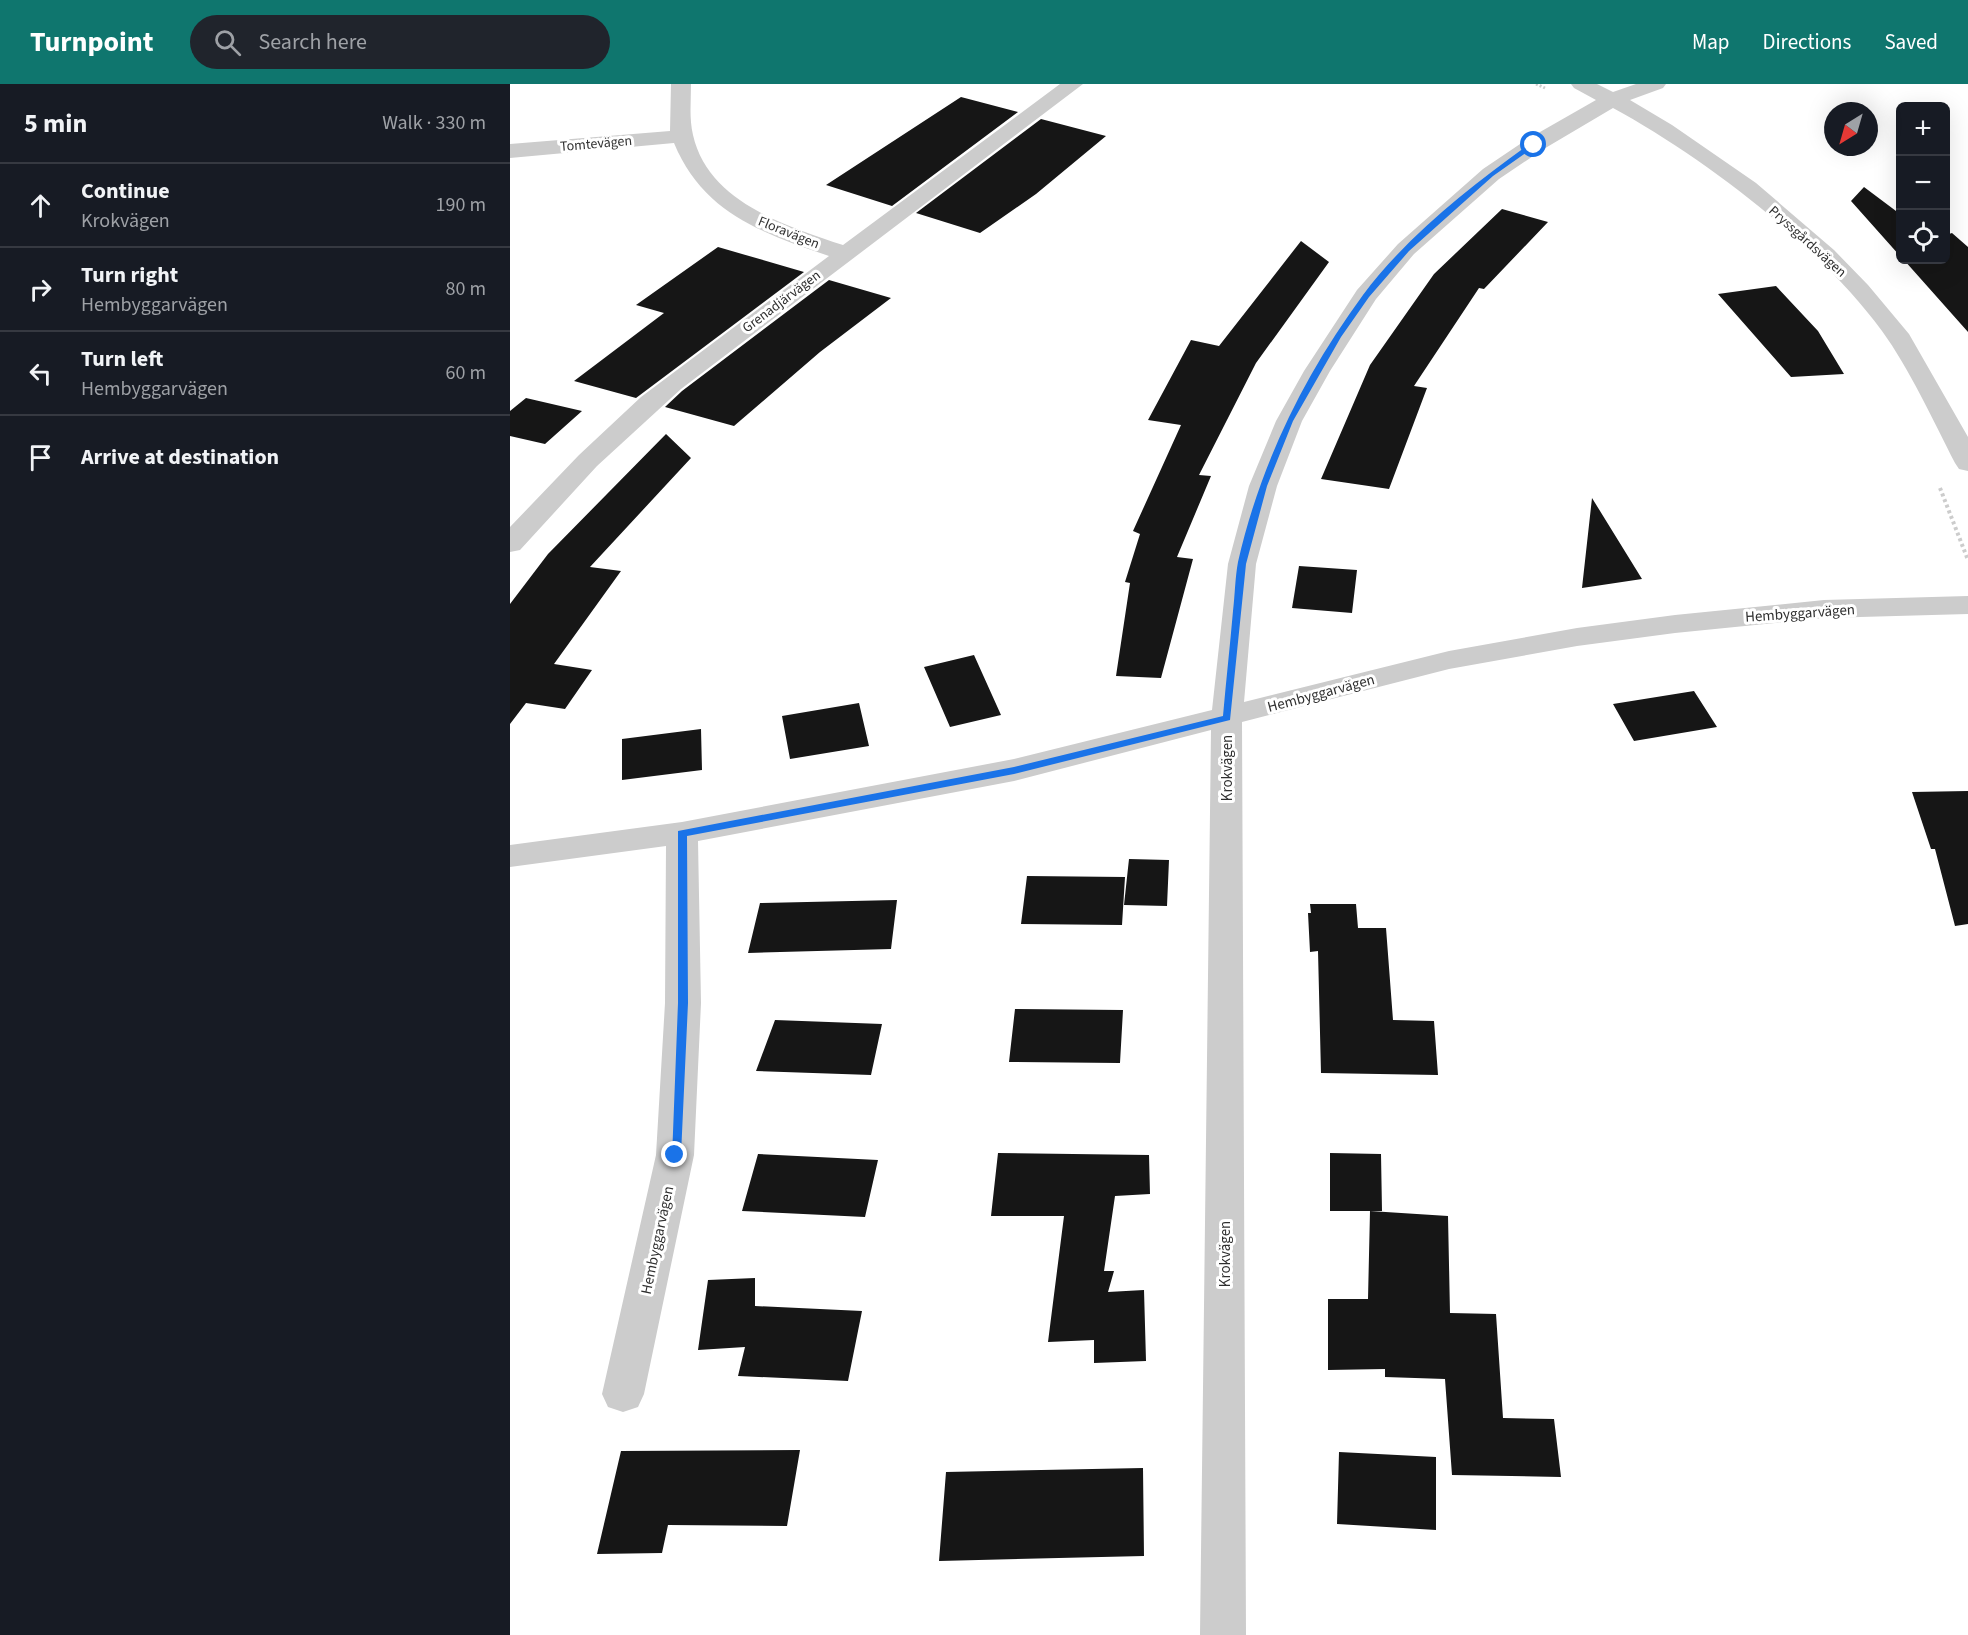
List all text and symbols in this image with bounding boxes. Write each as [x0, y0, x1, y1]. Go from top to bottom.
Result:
search box [190, 15, 610, 69]
text: Turnpoint [30, 22, 154, 62]
icon: search [211, 26, 244, 59]
text: Search here [259, 26, 367, 58]
text: Map [1692, 27, 1730, 57]
text: Directions [1763, 27, 1851, 57]
text: Saved [1884, 27, 1938, 57]
north arrow [1824, 102, 1878, 156]
map controls [1896, 102, 1950, 264]
button: + [1896, 102, 1950, 156]
text: 5 min [24, 105, 87, 142]
text: Walk · 330 m [382, 109, 486, 137]
street label: Tomtevägen [559, 131, 633, 157]
route start [1520, 131, 1546, 157]
button: − [1896, 156, 1950, 210]
text: Continue [81, 175, 170, 207]
icon: ahead [24, 189, 57, 222]
text: 190 m [436, 191, 486, 219]
street label: Pryssgårdsvägen [1764, 201, 1851, 282]
text: Krokvägen [81, 207, 170, 235]
button: locate [1896, 210, 1950, 264]
street label: Floravägen [755, 212, 822, 254]
text: Turn right [81, 259, 178, 291]
street label: Grenadjärvägen [738, 266, 825, 338]
icon: right [24, 273, 57, 306]
text: 80 m [446, 275, 486, 303]
text: Hembyggarvägen [81, 291, 228, 319]
text: Turn left [81, 343, 163, 375]
icon: left [24, 357, 57, 390]
text: 60 m [446, 359, 486, 387]
text: Hembyggarvägen [81, 375, 228, 403]
icon: arrive [24, 441, 57, 474]
text: Arrive at destination [81, 441, 279, 473]
street label: Hembyggarvägen [1744, 599, 1856, 628]
street label: Hembyggarvägen [1265, 669, 1377, 718]
street label: Krokvägen [1217, 735, 1238, 801]
route end [661, 1141, 687, 1167]
street label: Hembyggarvägen [636, 1184, 679, 1296]
street label: Krokvägen [1215, 1221, 1236, 1287]

